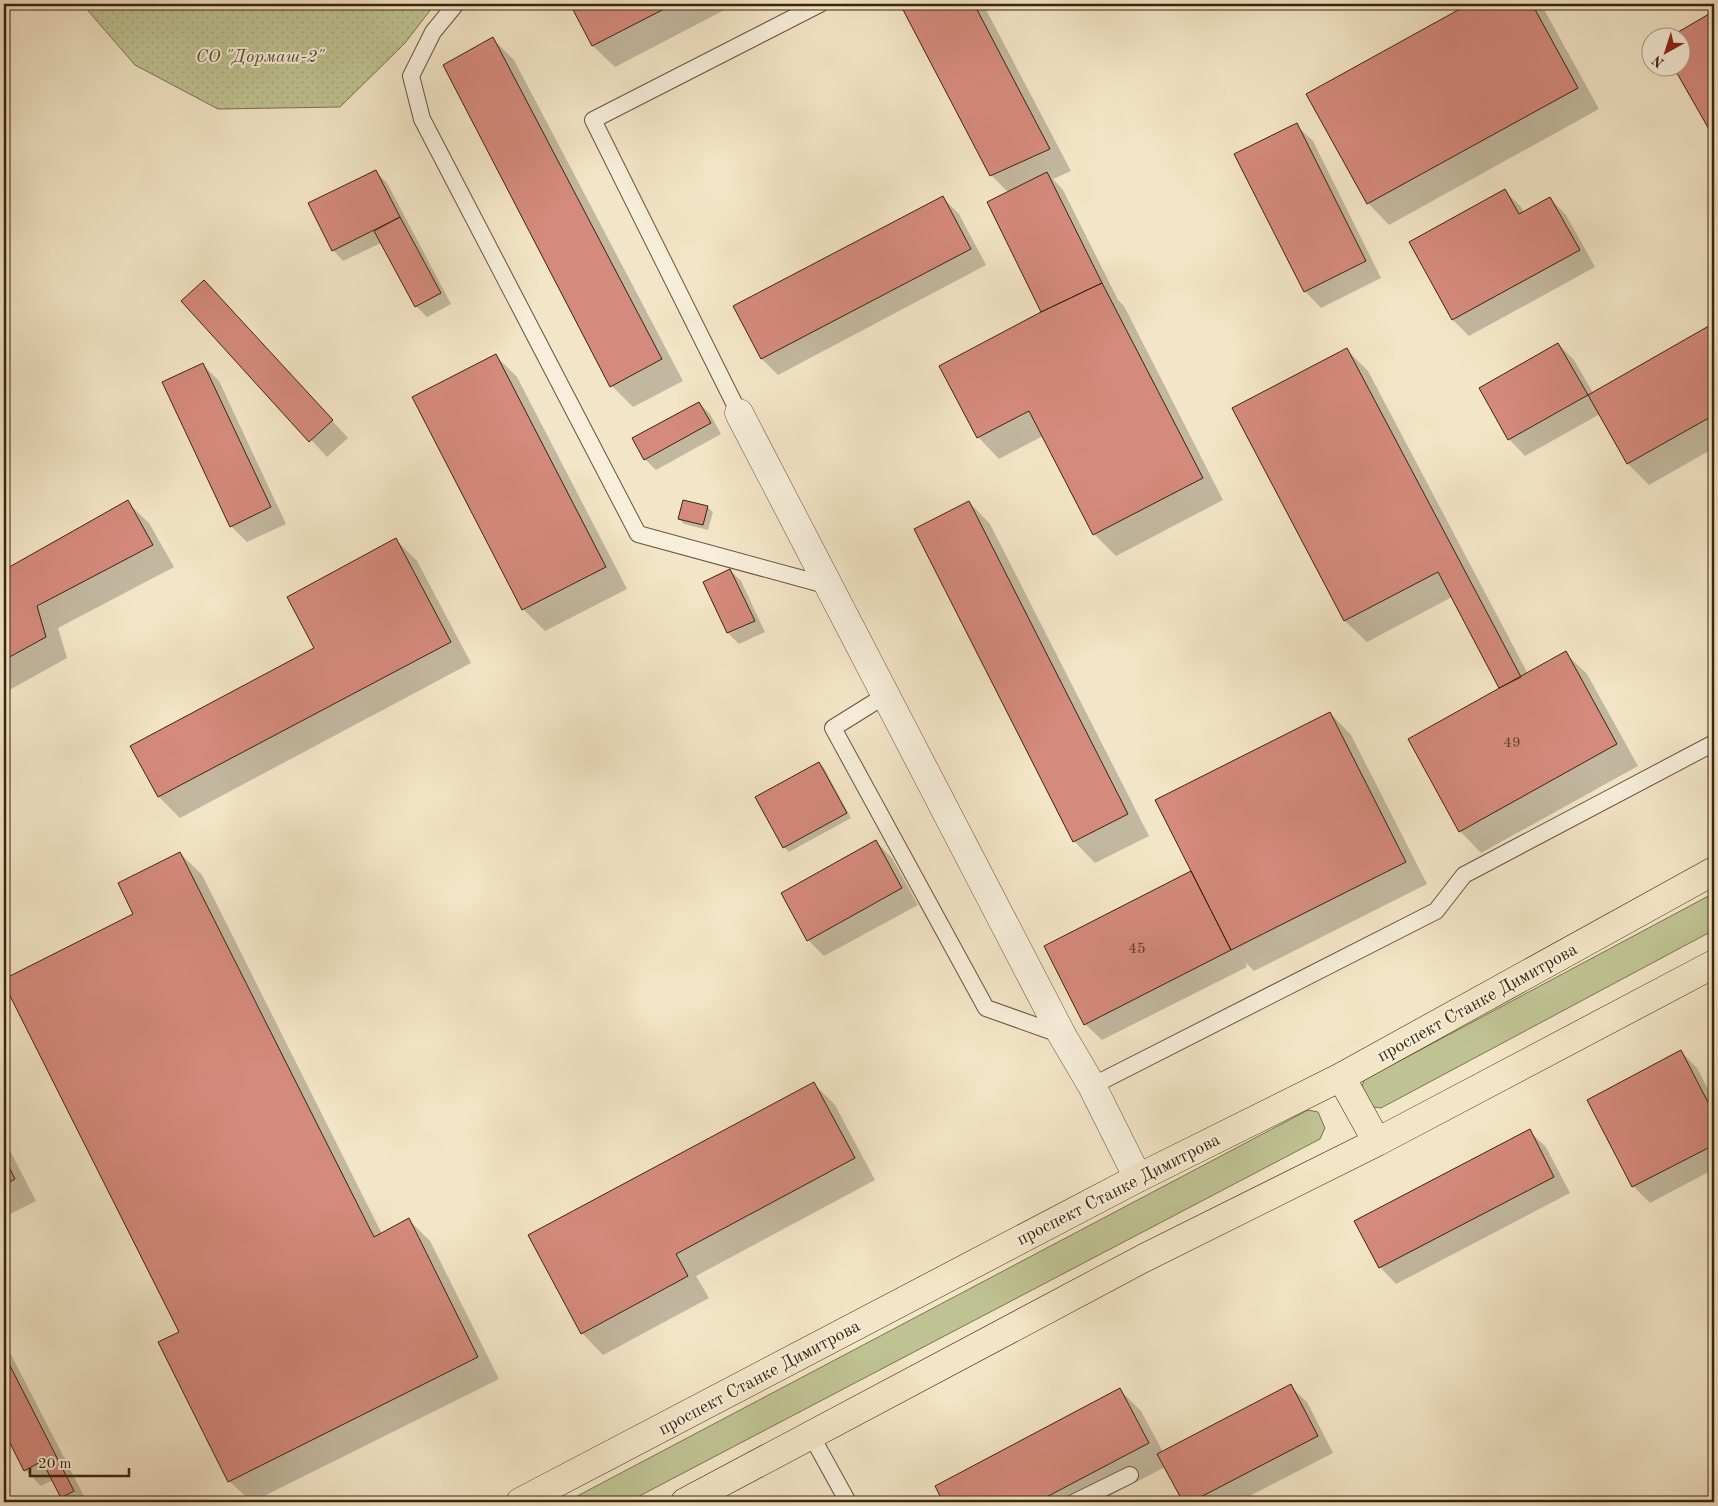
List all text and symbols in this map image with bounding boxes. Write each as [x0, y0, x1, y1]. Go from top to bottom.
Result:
north arrow [1640, 28, 1690, 78]
park label: СО "Дормаш-2" [196, 48, 325, 66]
text: N [1650, 52, 1667, 70]
house number: 49 [1503, 736, 1521, 751]
street label: проспект Станке Димитрова [1374, 940, 1581, 1065]
house number: 45 [1128, 942, 1146, 957]
street label: проспект Станке Димитрова [1014, 1131, 1223, 1249]
street label: проспект Станке Димитрова [656, 1317, 863, 1439]
scale bar [30, 1446, 129, 1478]
text: 20 m [38, 1457, 72, 1472]

